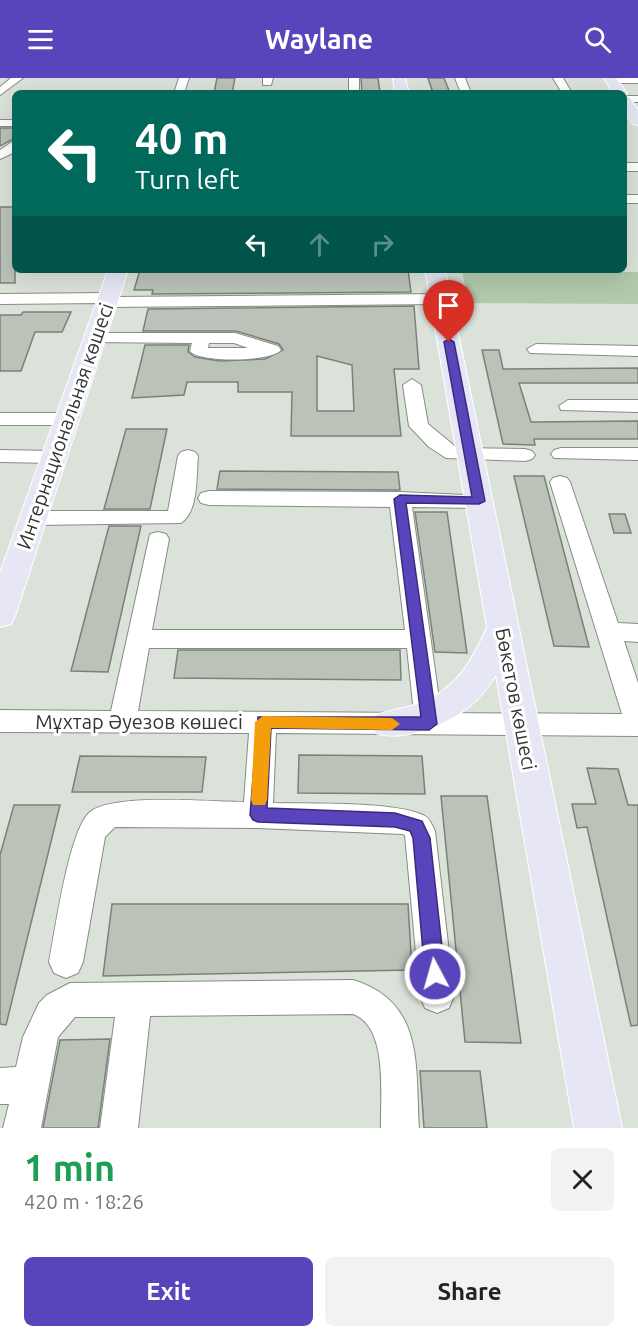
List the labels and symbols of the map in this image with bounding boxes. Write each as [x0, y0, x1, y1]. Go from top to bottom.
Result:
pin [423, 280, 474, 342]
street label: Интернациональная көшесі [11, 300, 118, 552]
street label: Бөкетов көшесі [491, 626, 542, 772]
street label: Мұхтар Әуезов көшесі [35, 710, 243, 733]
position arrow [403, 942, 467, 1006]

